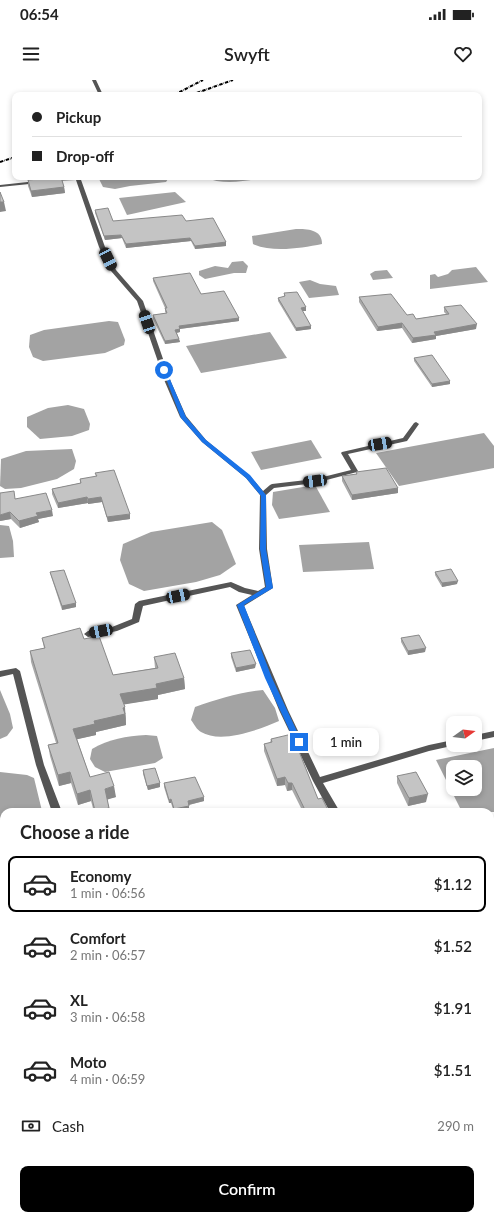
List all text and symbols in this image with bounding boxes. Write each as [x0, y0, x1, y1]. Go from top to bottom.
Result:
text: 06:54 [20, 5, 59, 23]
icon: menu [20, 43, 42, 65]
text: Swyft [224, 43, 270, 65]
icon: heart [452, 43, 474, 65]
text: Pickup [56, 108, 101, 126]
text: Drop-off [56, 147, 114, 165]
car [97, 246, 119, 272]
car [137, 309, 157, 335]
route start [155, 361, 173, 379]
car [367, 436, 393, 452]
car [302, 474, 328, 488]
car [165, 588, 191, 604]
car [88, 623, 114, 639]
north arrow [446, 716, 482, 752]
map controls [446, 716, 482, 796]
callout: 1 min [313, 728, 379, 756]
route end [290, 733, 308, 751]
text: 1 min [330, 734, 362, 750]
button: layers [446, 760, 482, 796]
text: Choose a ride [20, 821, 129, 843]
icon: car [22, 866, 58, 902]
text: Economy [70, 867, 131, 885]
text: $1.12 [434, 875, 472, 893]
text: 1 min · 06:56 [70, 885, 145, 901]
icon: car [22, 928, 58, 964]
text: Comfort [70, 929, 126, 947]
text: $1.52 [434, 937, 472, 955]
text: 2 min · 06:57 [70, 947, 145, 963]
icon: car [22, 990, 58, 1026]
text: XL [70, 991, 88, 1009]
text: $1.91 [434, 999, 472, 1017]
text: 3 min · 06:58 [70, 1009, 145, 1025]
icon: car [22, 1052, 58, 1088]
text: Moto [70, 1053, 107, 1071]
text: $1.51 [434, 1061, 472, 1079]
text: 4 min · 06:59 [70, 1071, 145, 1087]
icon: cash [20, 1115, 42, 1137]
text: Cash [52, 1117, 84, 1135]
text: 290 m [437, 1118, 474, 1134]
button: Confirm [20, 1166, 474, 1212]

